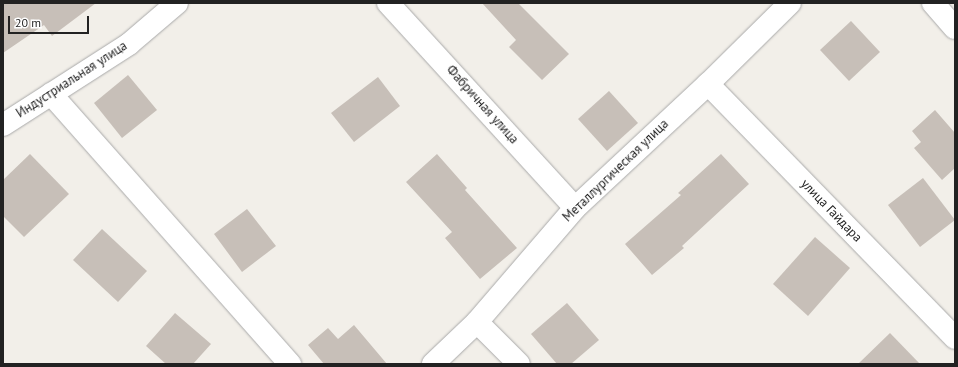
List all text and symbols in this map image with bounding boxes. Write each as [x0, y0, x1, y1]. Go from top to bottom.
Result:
scale bar [10, 8, 91, 34]
text: 20 m [15, 15, 41, 30]
street label: Индустриальная улица [14, 38, 130, 122]
street label: Фабричная улица [443, 63, 521, 147]
street label: Металлургическая улица [560, 117, 672, 225]
street label: улица Гайдара [797, 176, 865, 246]

